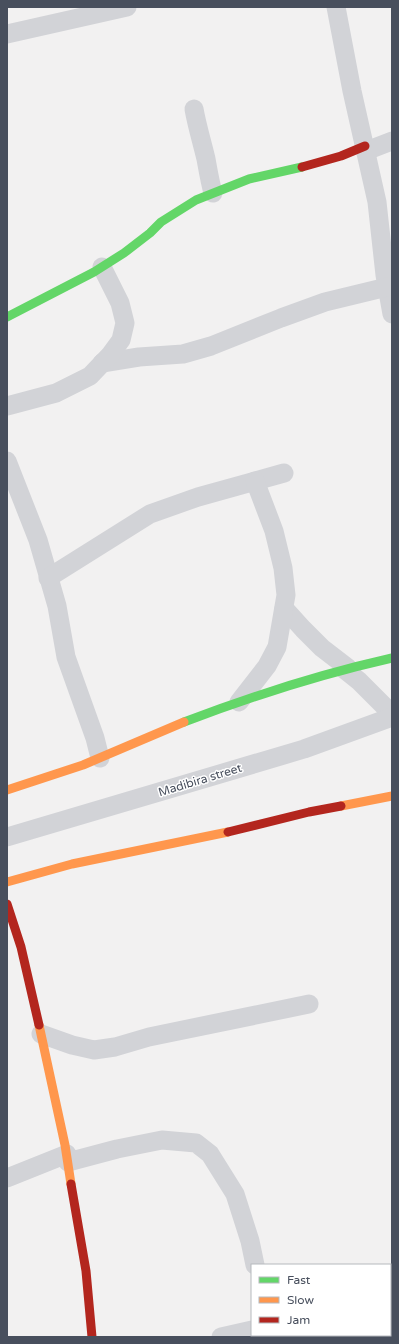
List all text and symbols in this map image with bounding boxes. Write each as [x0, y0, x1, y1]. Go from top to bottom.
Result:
street label: Madibira street [156, 760, 244, 799]
legend [251, 1264, 391, 1336]
text: Fast [287, 1273, 311, 1287]
text: Slow [287, 1293, 314, 1307]
text: Jam [287, 1313, 310, 1327]

